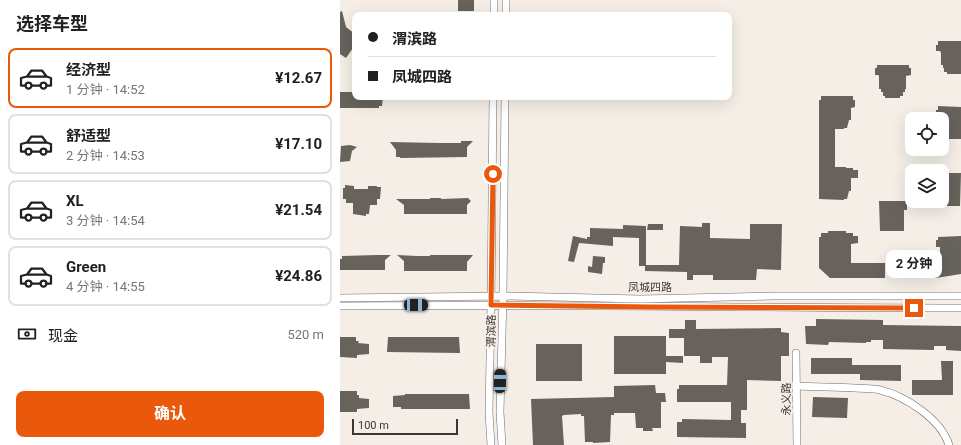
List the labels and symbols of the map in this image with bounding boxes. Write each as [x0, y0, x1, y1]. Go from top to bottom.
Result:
route start [484, 165, 502, 183]
callout: 2 分钟 [886, 250, 942, 278]
street label: 凤城四路 [628, 281, 672, 294]
car [404, 299, 428, 311]
route end [905, 299, 923, 317]
street label: 渭滨路 [485, 314, 498, 348]
car [494, 369, 506, 393]
street label: 永义路 [780, 383, 793, 416]
scale bar [352, 417, 458, 436]

